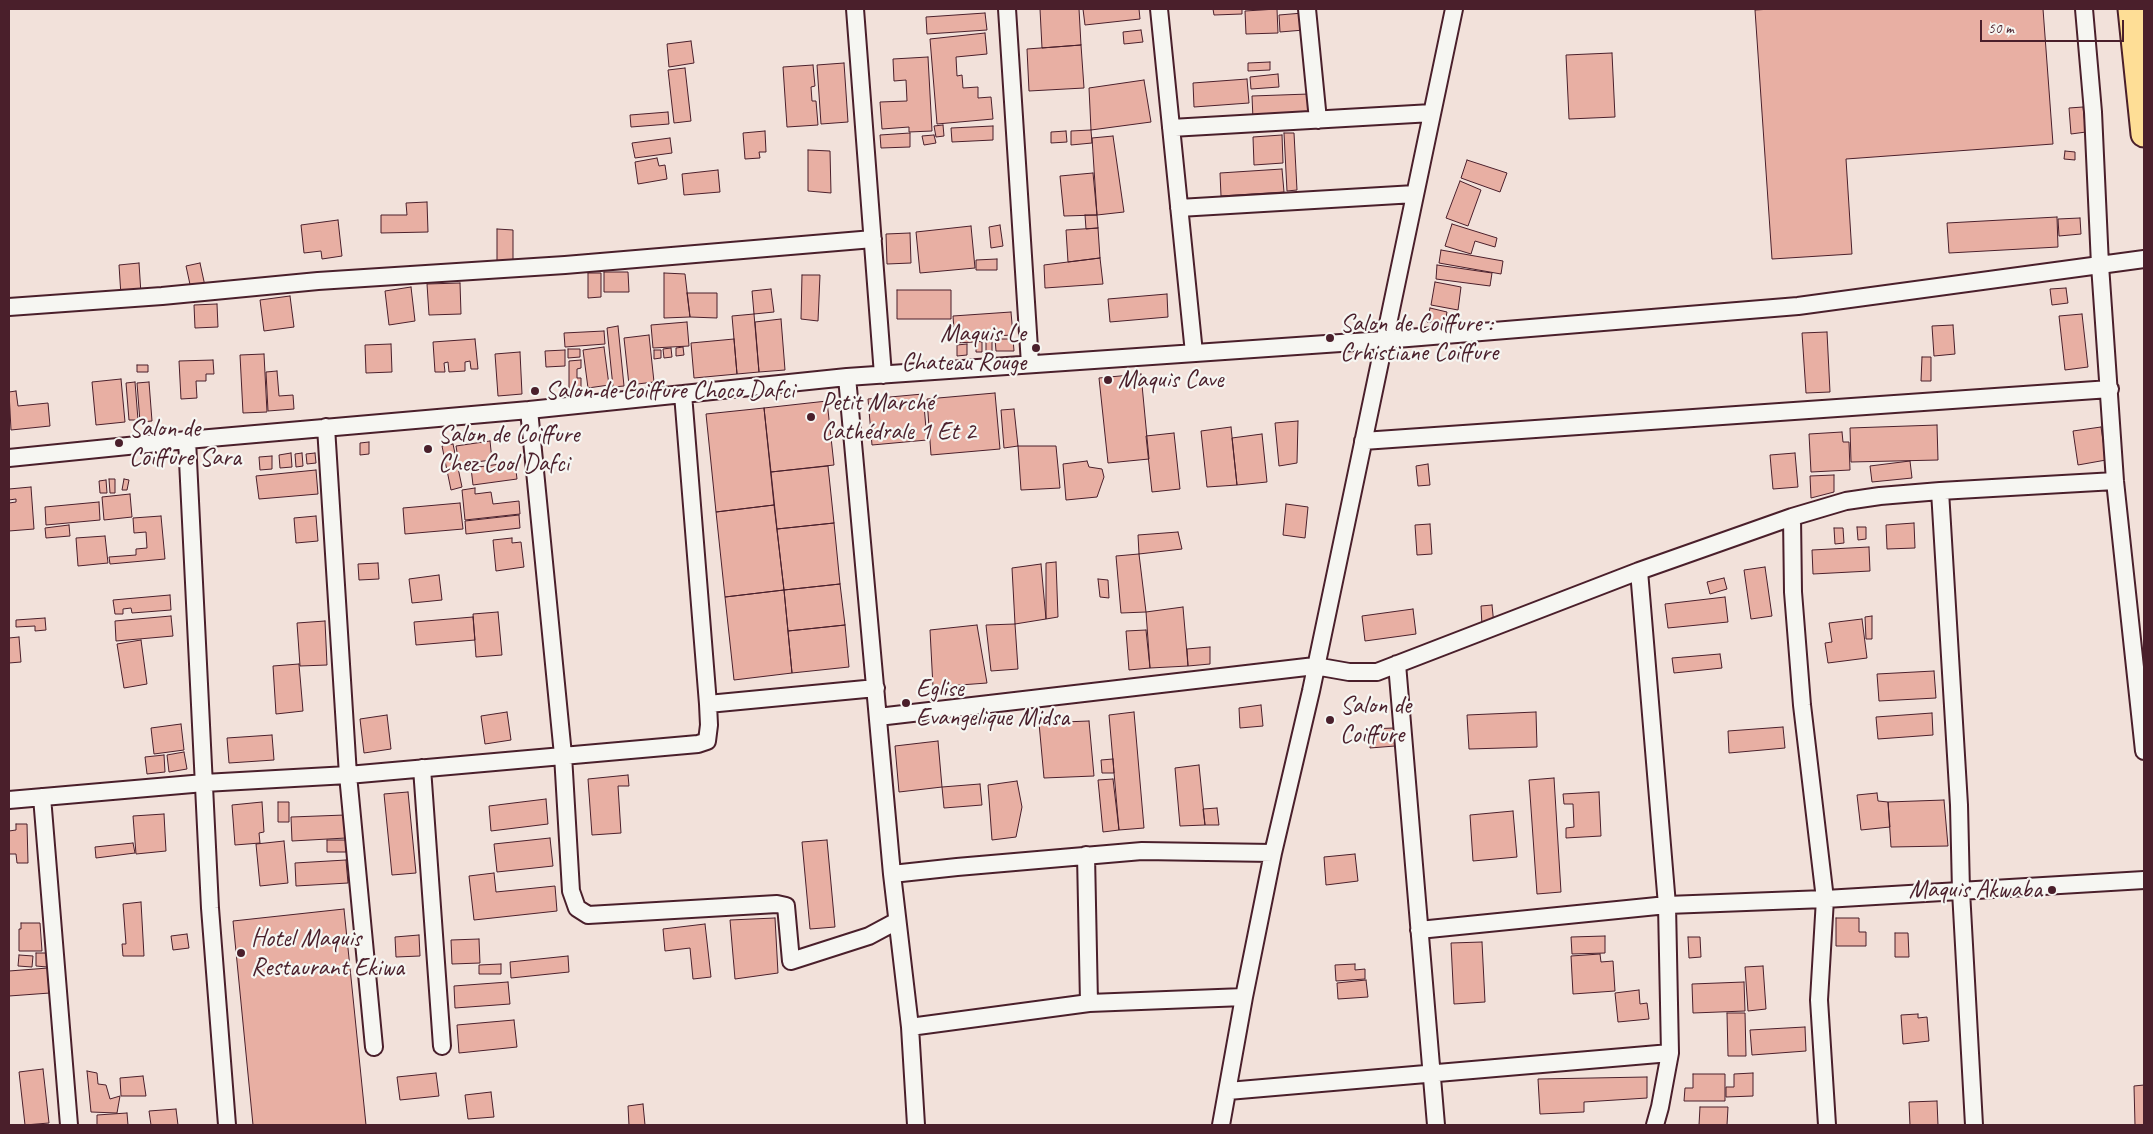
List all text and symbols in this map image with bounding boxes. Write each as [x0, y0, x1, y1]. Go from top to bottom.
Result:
scale bar [1983, 10, 2127, 42]
text: 50 m [1988, 19, 2014, 38]
place label: Salon de Coiffure : Crhistiane Coiffure [1340, 309, 1498, 368]
place label: Maquis Le Chateau Rouge [901, 319, 1026, 378]
marker: Salon de Coiffure : Crhistiane Coiffure [1324, 332, 1336, 344]
marker: Maquis Le Chateau Rouge [1030, 342, 1042, 354]
place label: Maquis Cave [1118, 365, 1223, 395]
marker: Maquis Cave [1102, 374, 1114, 386]
place label: Salon de Coiffure Choco Dafci [545, 376, 794, 406]
marker: Salon de Coiffure Choco Dafci [529, 385, 541, 397]
place label: Petit Marché Cathédrale 1 Et 2 [821, 388, 976, 447]
marker: Petit Marché Cathédrale 1 Et 2 [805, 411, 817, 423]
place label: Salon de Coiffure Sara [129, 414, 241, 473]
place label: Salon de Coiffure Chez Cool Dafci [438, 420, 579, 479]
marker: Salon de Coiffure Sara [113, 437, 125, 449]
marker: Salon de Coiffure Chez Cool Dafci [422, 443, 434, 455]
place label: Eglise Evangelique Midsa [916, 674, 1069, 733]
place label: Salon de Coiffure [1340, 691, 1411, 750]
marker: Eglise Evangelique Midsa [900, 697, 912, 709]
marker: Salon de Coiffure [1324, 714, 1336, 726]
place label: Maquis Akwaba [1909, 875, 2042, 905]
marker: Maquis Akwaba [2046, 884, 2058, 896]
place label: Hotel Maquis Restaurant Ekiwa [251, 924, 404, 983]
marker: Hotel Maquis Restaurant Ekiwa [235, 947, 247, 959]

